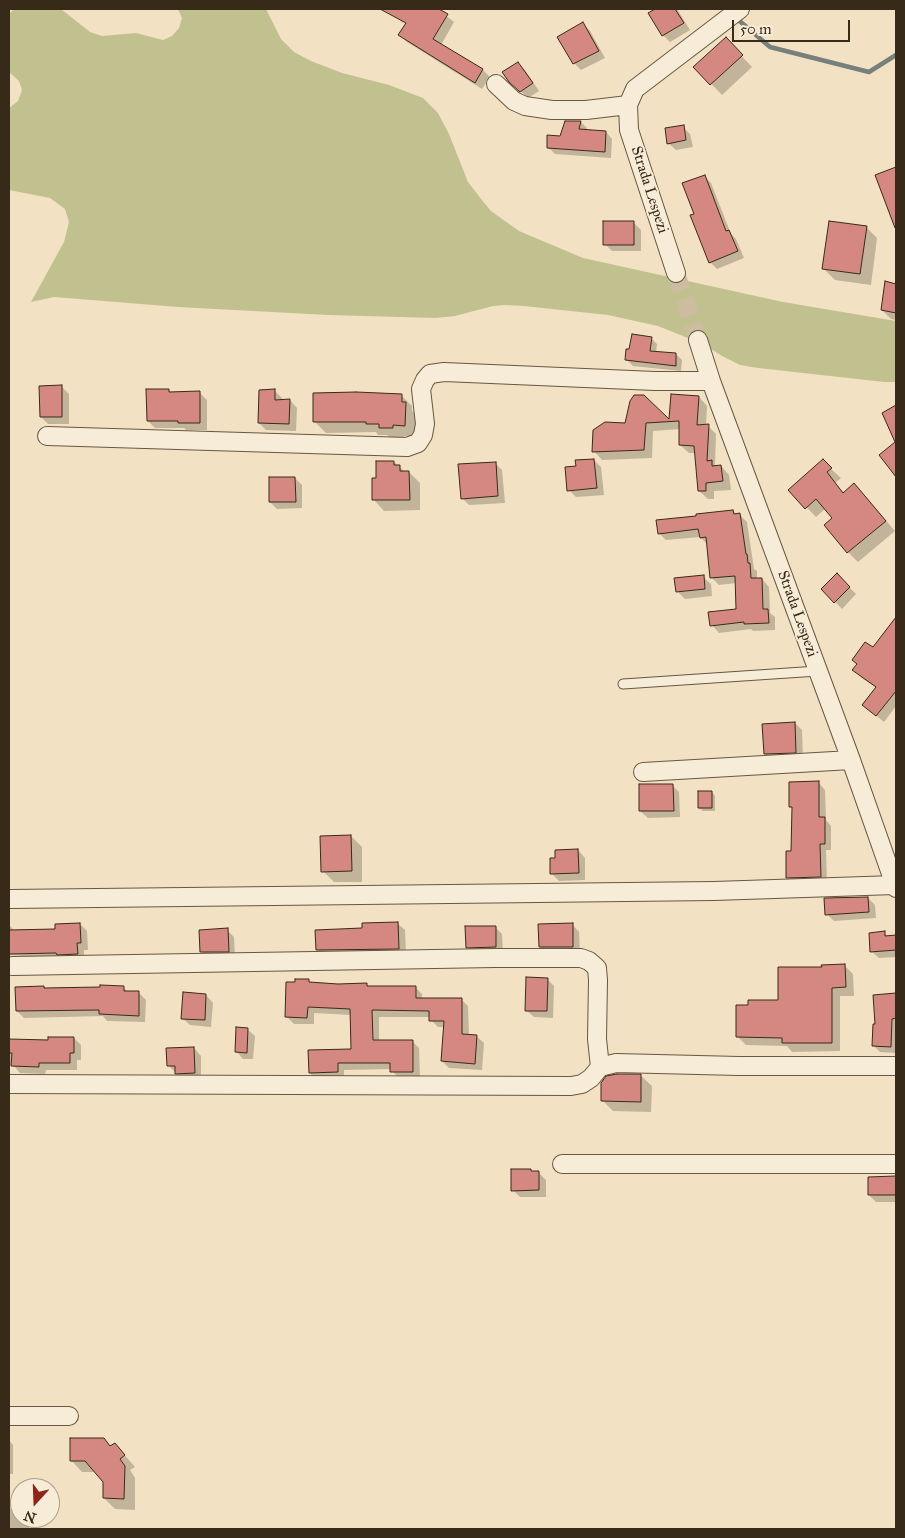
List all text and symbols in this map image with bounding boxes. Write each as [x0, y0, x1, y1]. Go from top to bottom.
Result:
scale bar [735, 10, 852, 42]
text: 50 m [740, 20, 772, 38]
street label: Strada Lespezi [626, 144, 672, 236]
street label: Strada Lespezi [773, 568, 821, 660]
north arrow [10, 1478, 60, 1528]
text: N [22, 1507, 39, 1527]

